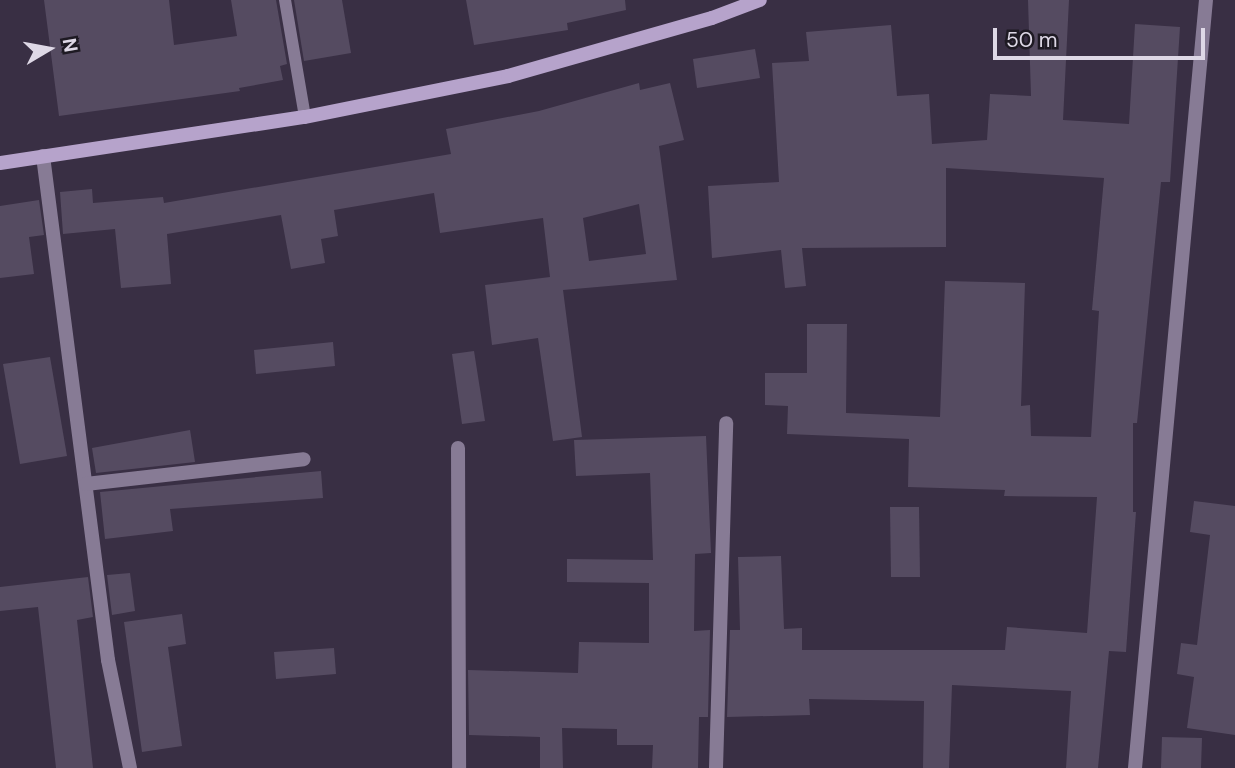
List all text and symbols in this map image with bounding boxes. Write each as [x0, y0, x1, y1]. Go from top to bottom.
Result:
north arrow [14, 14, 84, 84]
scale bar [997, 14, 1209, 58]
text: 50 m [1006, 26, 1057, 54]
text: N [57, 36, 84, 54]

